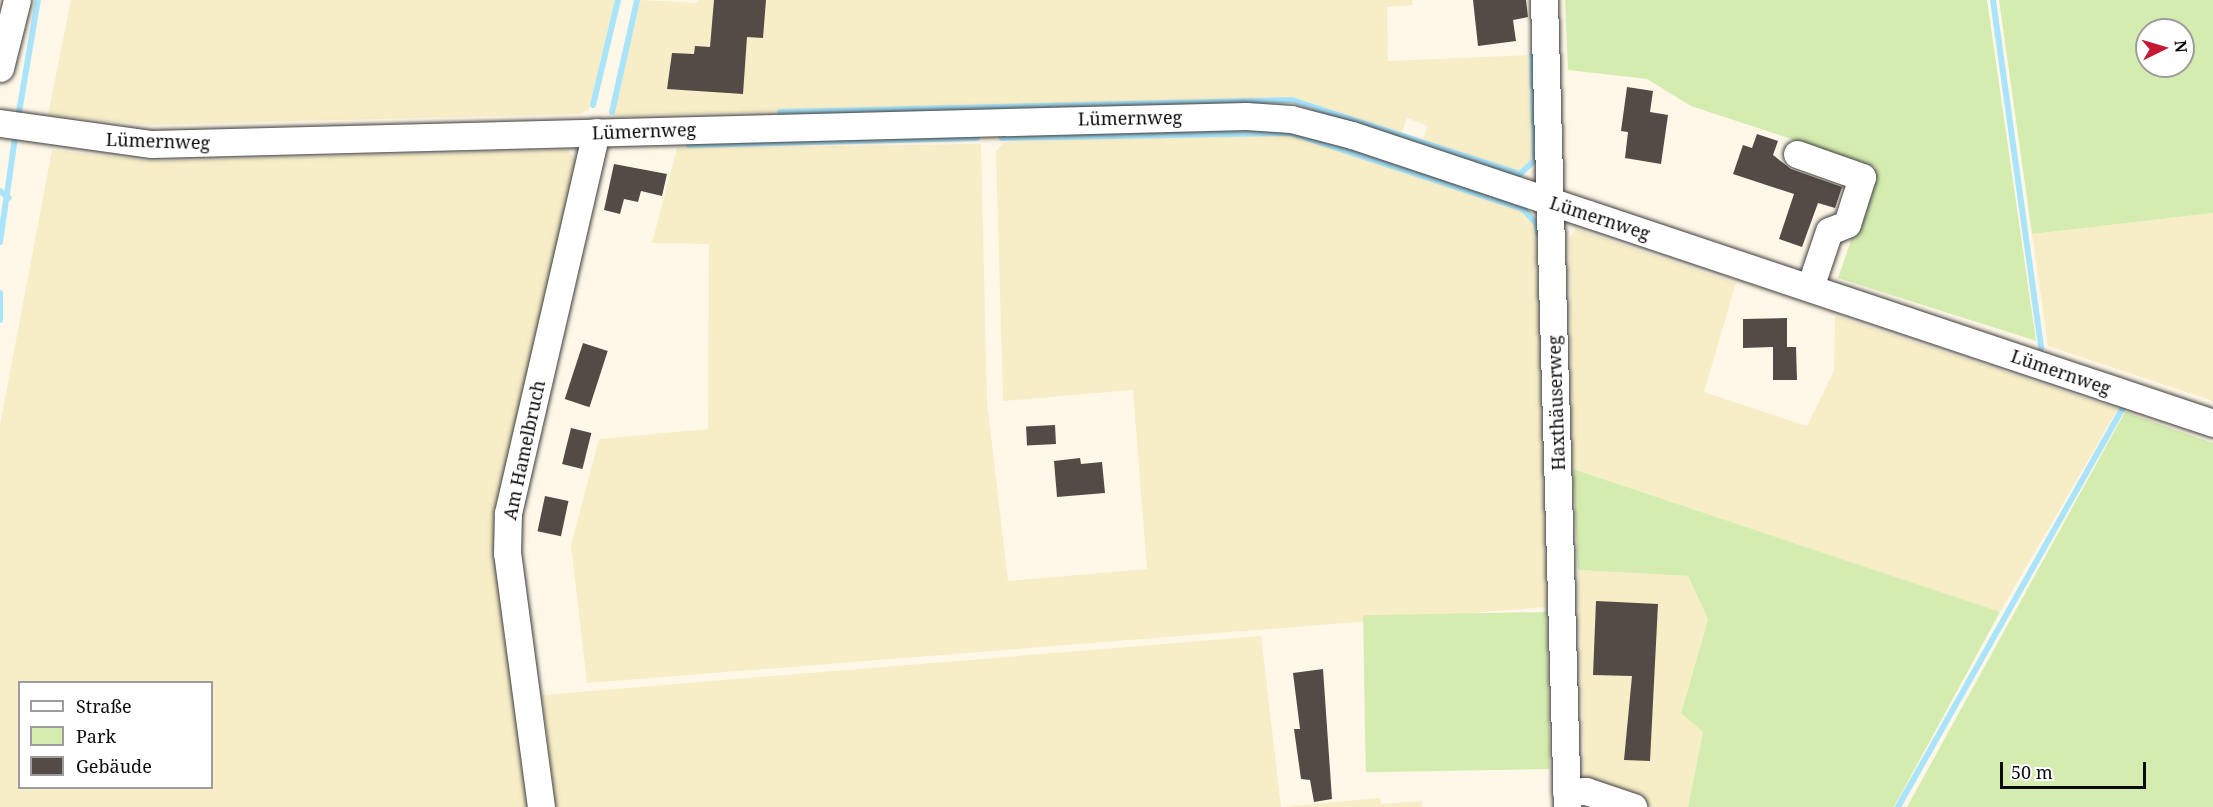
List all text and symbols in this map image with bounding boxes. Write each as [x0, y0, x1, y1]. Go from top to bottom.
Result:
north arrow [2135, 18, 2195, 78]
text: N [2169, 39, 2192, 54]
street label: Lümernweg [1078, 106, 1182, 130]
street label: Lümernweg [592, 118, 696, 144]
street label: Lümernweg [106, 128, 210, 154]
street label: Lümernweg [1547, 192, 1653, 244]
street label: Haxthäuserweg [1543, 335, 1569, 471]
street label: Lümernweg [2008, 345, 2114, 399]
street label: Am Hamelbruch [499, 378, 549, 522]
legend [18, 681, 213, 789]
text: Straße [76, 694, 132, 718]
text: Park [76, 724, 116, 748]
scale bar [2003, 750, 2148, 788]
text: Gebäude [76, 754, 152, 778]
text: 50 m [2011, 760, 2053, 784]

